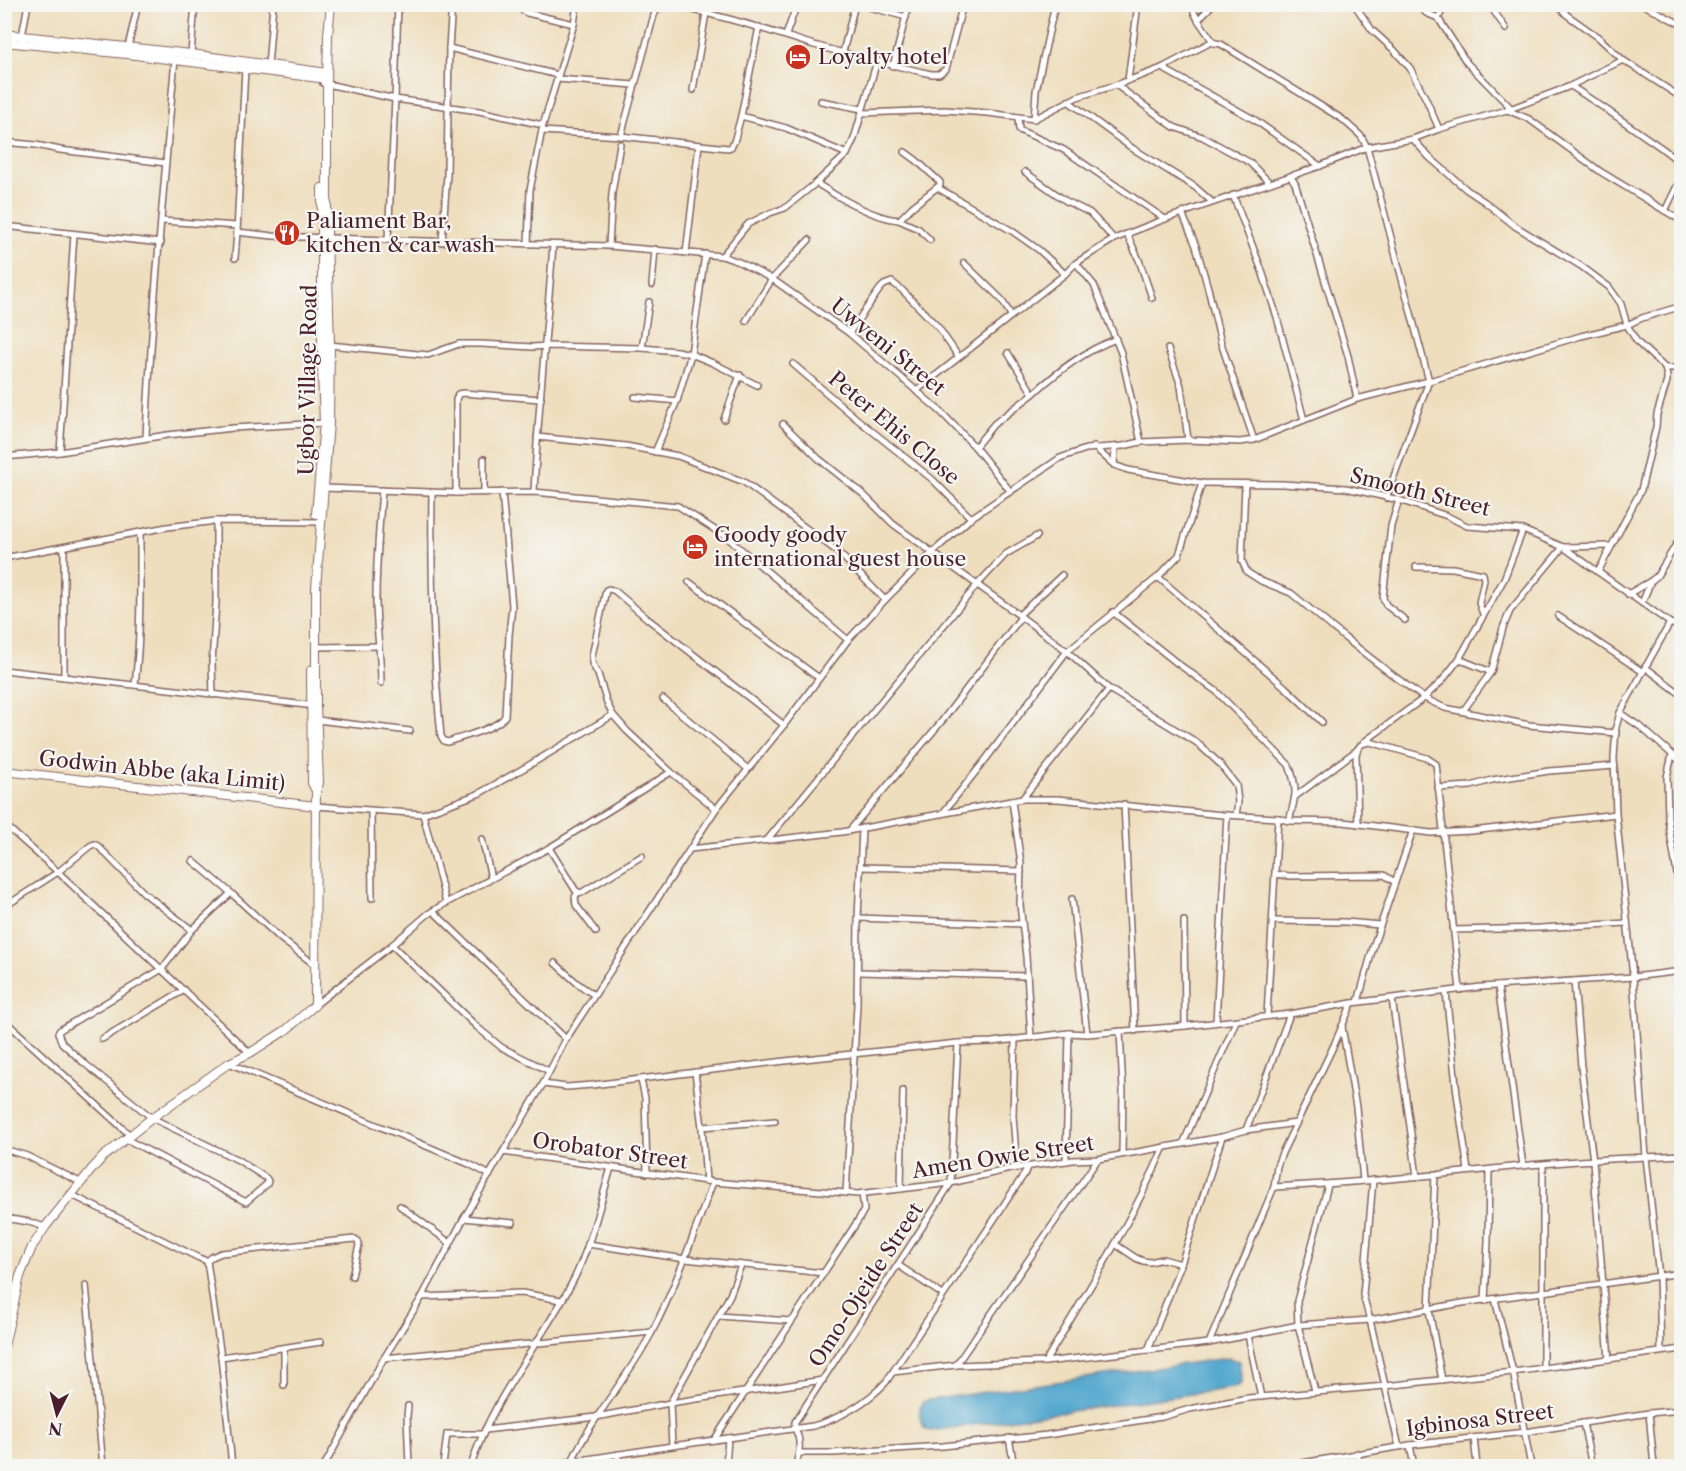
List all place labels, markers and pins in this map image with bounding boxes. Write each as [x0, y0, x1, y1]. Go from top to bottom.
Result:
hotel icon: Loyalty hotel [783, 42, 813, 72]
place label: Loyalty hotel [818, 44, 948, 69]
place label: Paliament Bar, kitchen & car wash [306, 208, 495, 257]
restaurant icon: Paliament Bar, kitchen & car wash [272, 218, 302, 248]
place label: Goody goody international guest house [714, 522, 966, 571]
hotel icon: Goody goody international guest house [680, 532, 710, 562]

